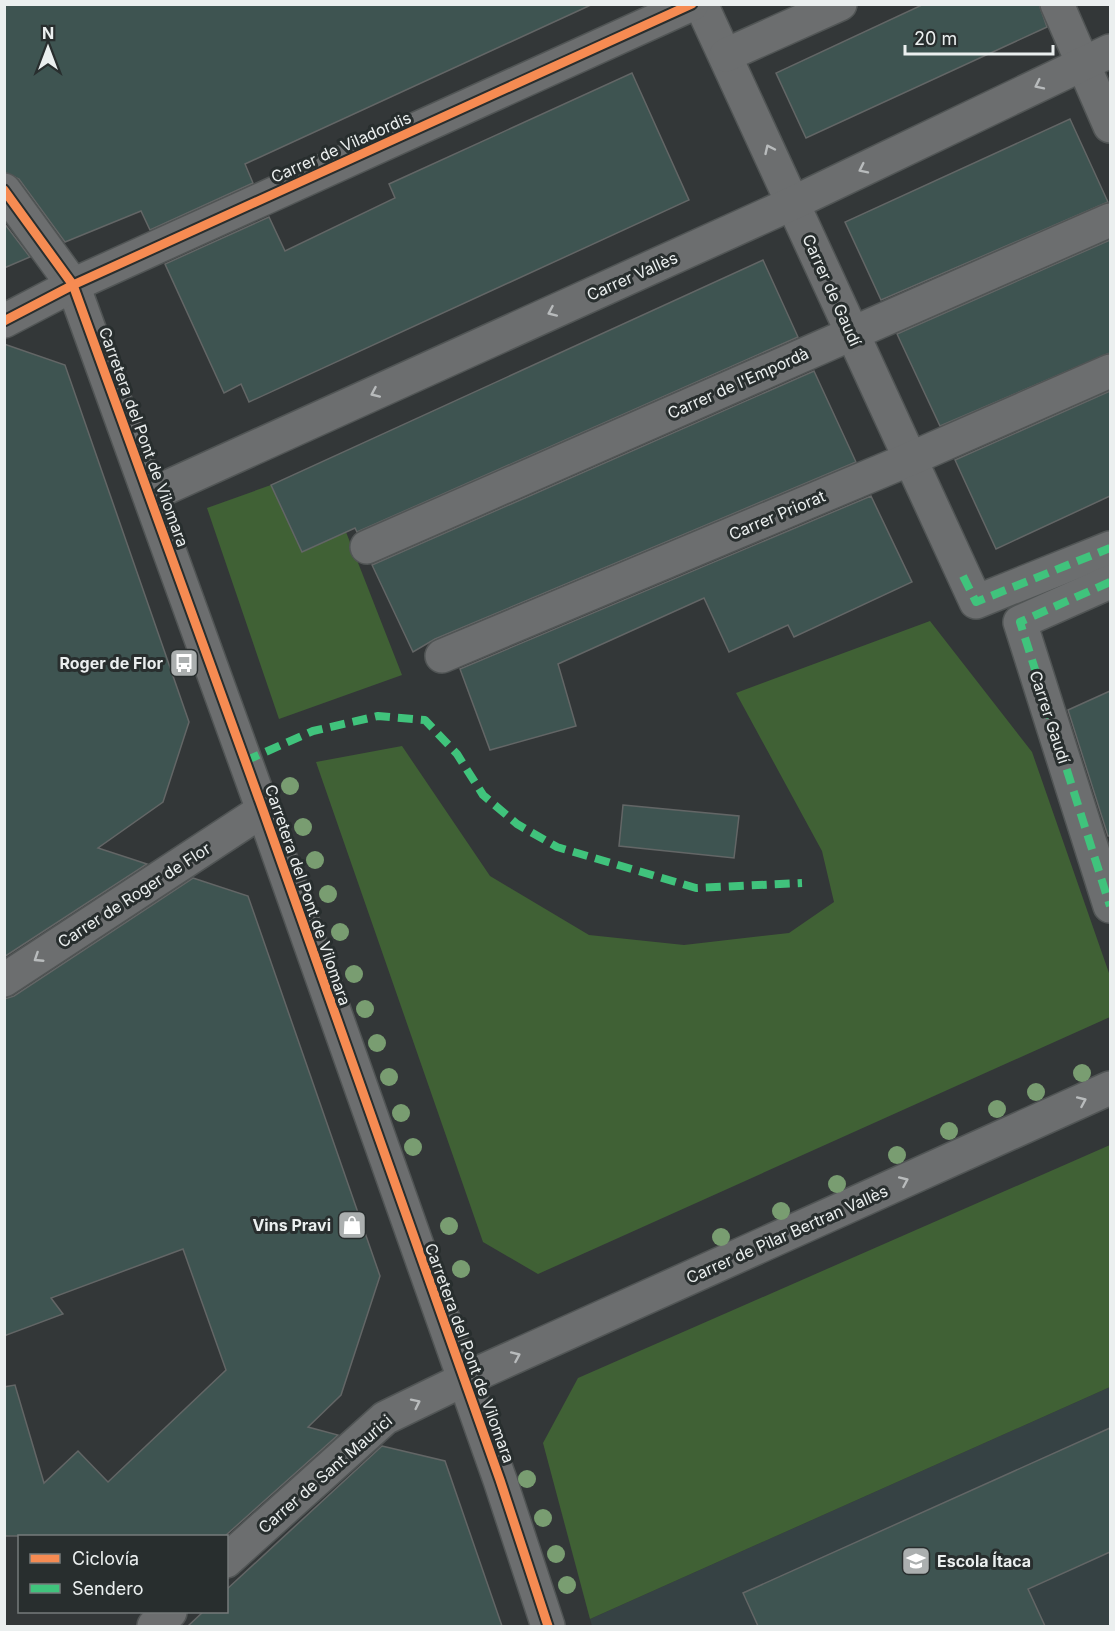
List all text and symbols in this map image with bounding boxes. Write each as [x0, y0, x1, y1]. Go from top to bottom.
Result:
north arrow [18, 18, 78, 78]
scale bar [905, 18, 1054, 56]
text: N [42, 23, 54, 43]
text: 20 m [914, 28, 957, 49]
one-way arrow [1034, 77, 1045, 89]
street label: Carrer de Viladordis [268, 107, 414, 187]
one-way arrow [764, 145, 776, 156]
one-way arrow [858, 162, 869, 174]
street label: Carrer de Gaudí [798, 231, 866, 349]
street label: Carrer Vallès [583, 247, 681, 305]
one-way arrow [547, 305, 558, 317]
street label: Carretera del Pont de Vilomara [95, 324, 193, 550]
street label: Carrer de l'Empordà [664, 343, 812, 423]
one-way arrow [370, 385, 381, 397]
street label: Carrer Priorat [726, 486, 828, 544]
bus stop icon: Roger de Flor [168, 647, 200, 679]
place label: Roger de Flor [59, 653, 163, 673]
street label: Carrer Gaudí [1026, 668, 1074, 766]
street label: Carretera del Pont de Vilomara [261, 782, 355, 1008]
street label: Carrer de Roger de Flor [54, 838, 214, 952]
one-way arrow [34, 951, 45, 962]
one-way arrow [1076, 1096, 1087, 1108]
one-way arrow [898, 1176, 909, 1188]
street label: Carrer de Pilar Bertran Vallès [683, 1180, 891, 1288]
shop icon: Vins Pravi [336, 1209, 368, 1241]
place label: Vins Pravi [252, 1215, 331, 1235]
street label: Carretera del Pont de Vilomara [421, 1240, 519, 1466]
one-way arrow [510, 1351, 521, 1363]
one-way arrow [409, 1399, 420, 1410]
street label: Carrer de Sant Maurici [254, 1410, 396, 1538]
legend [18, 1535, 228, 1613]
school or university icon: Escola Ítaca [900, 1545, 932, 1577]
text: Ciclovía [72, 1548, 139, 1569]
place label: Escola Ítaca [937, 1551, 1031, 1571]
text: Sendero [72, 1578, 143, 1599]

